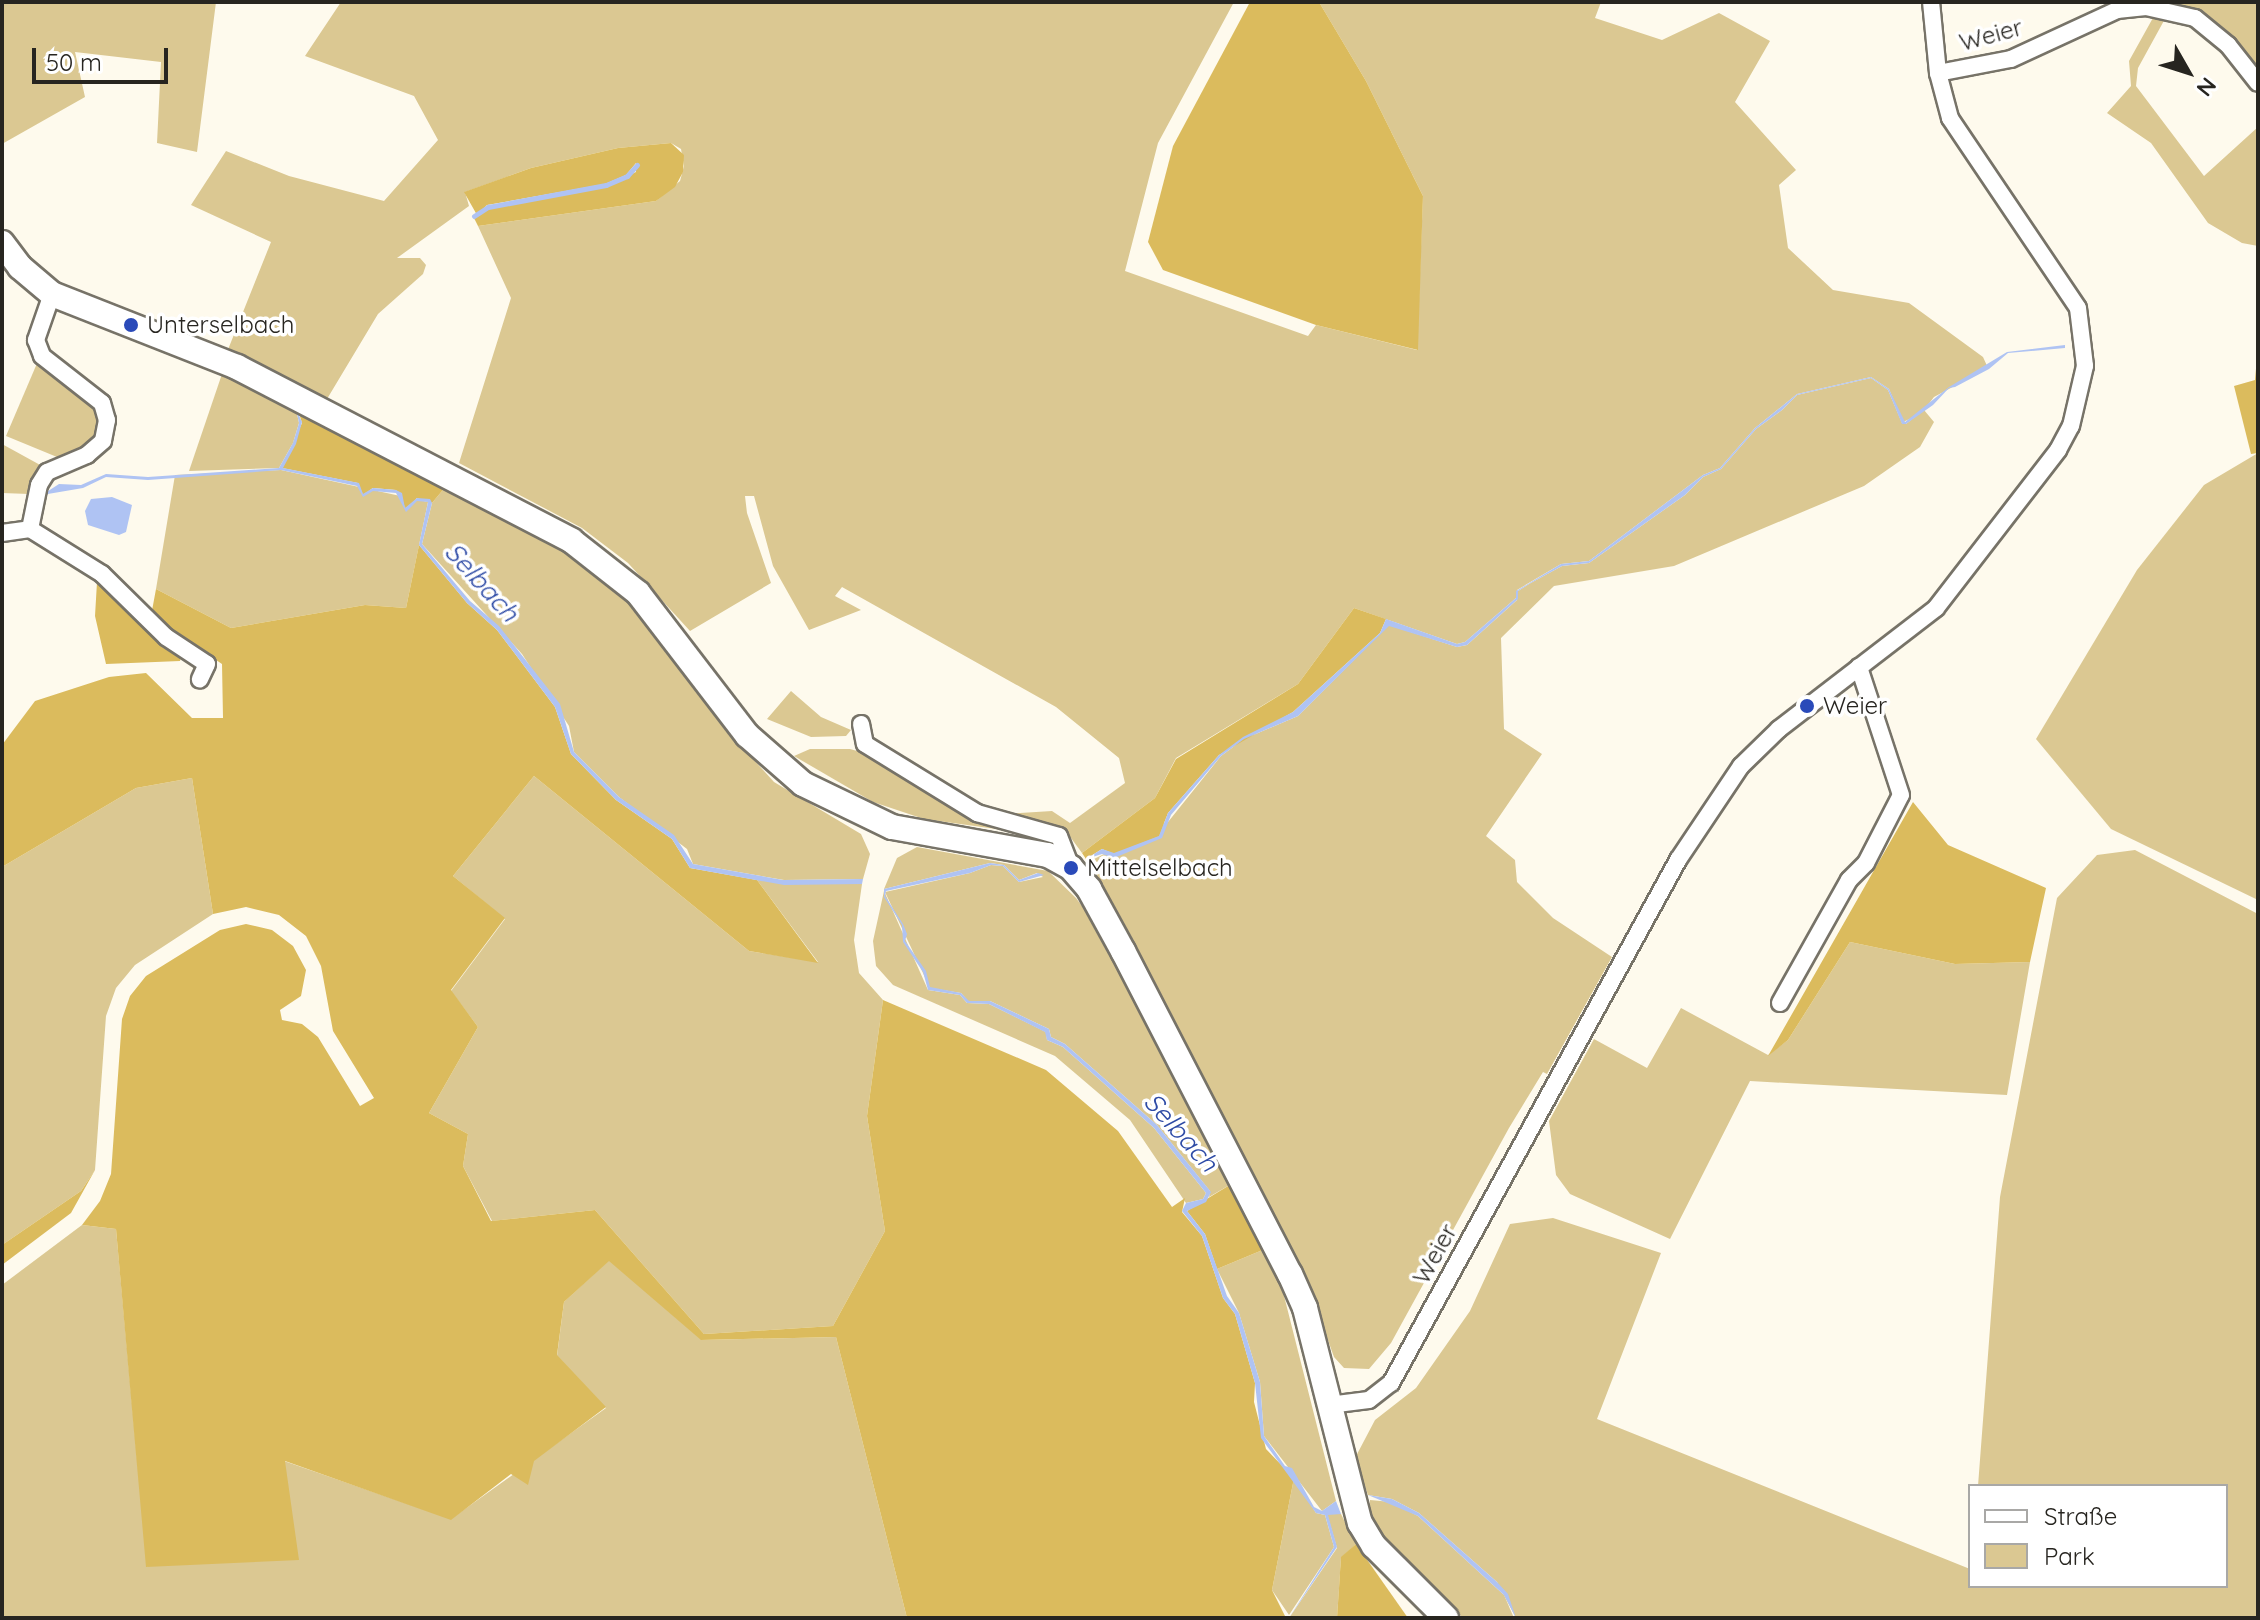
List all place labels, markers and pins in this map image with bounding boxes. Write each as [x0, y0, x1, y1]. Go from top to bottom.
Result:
place label: Unterselbach [147, 311, 294, 339]
marker: Unterselbach [122, 316, 140, 334]
place label: Weier [1823, 692, 1887, 720]
marker: Weier [1798, 697, 1816, 715]
place label: Mittelselbach [1087, 854, 1233, 882]
marker: Mittelselbach [1062, 859, 1080, 877]

